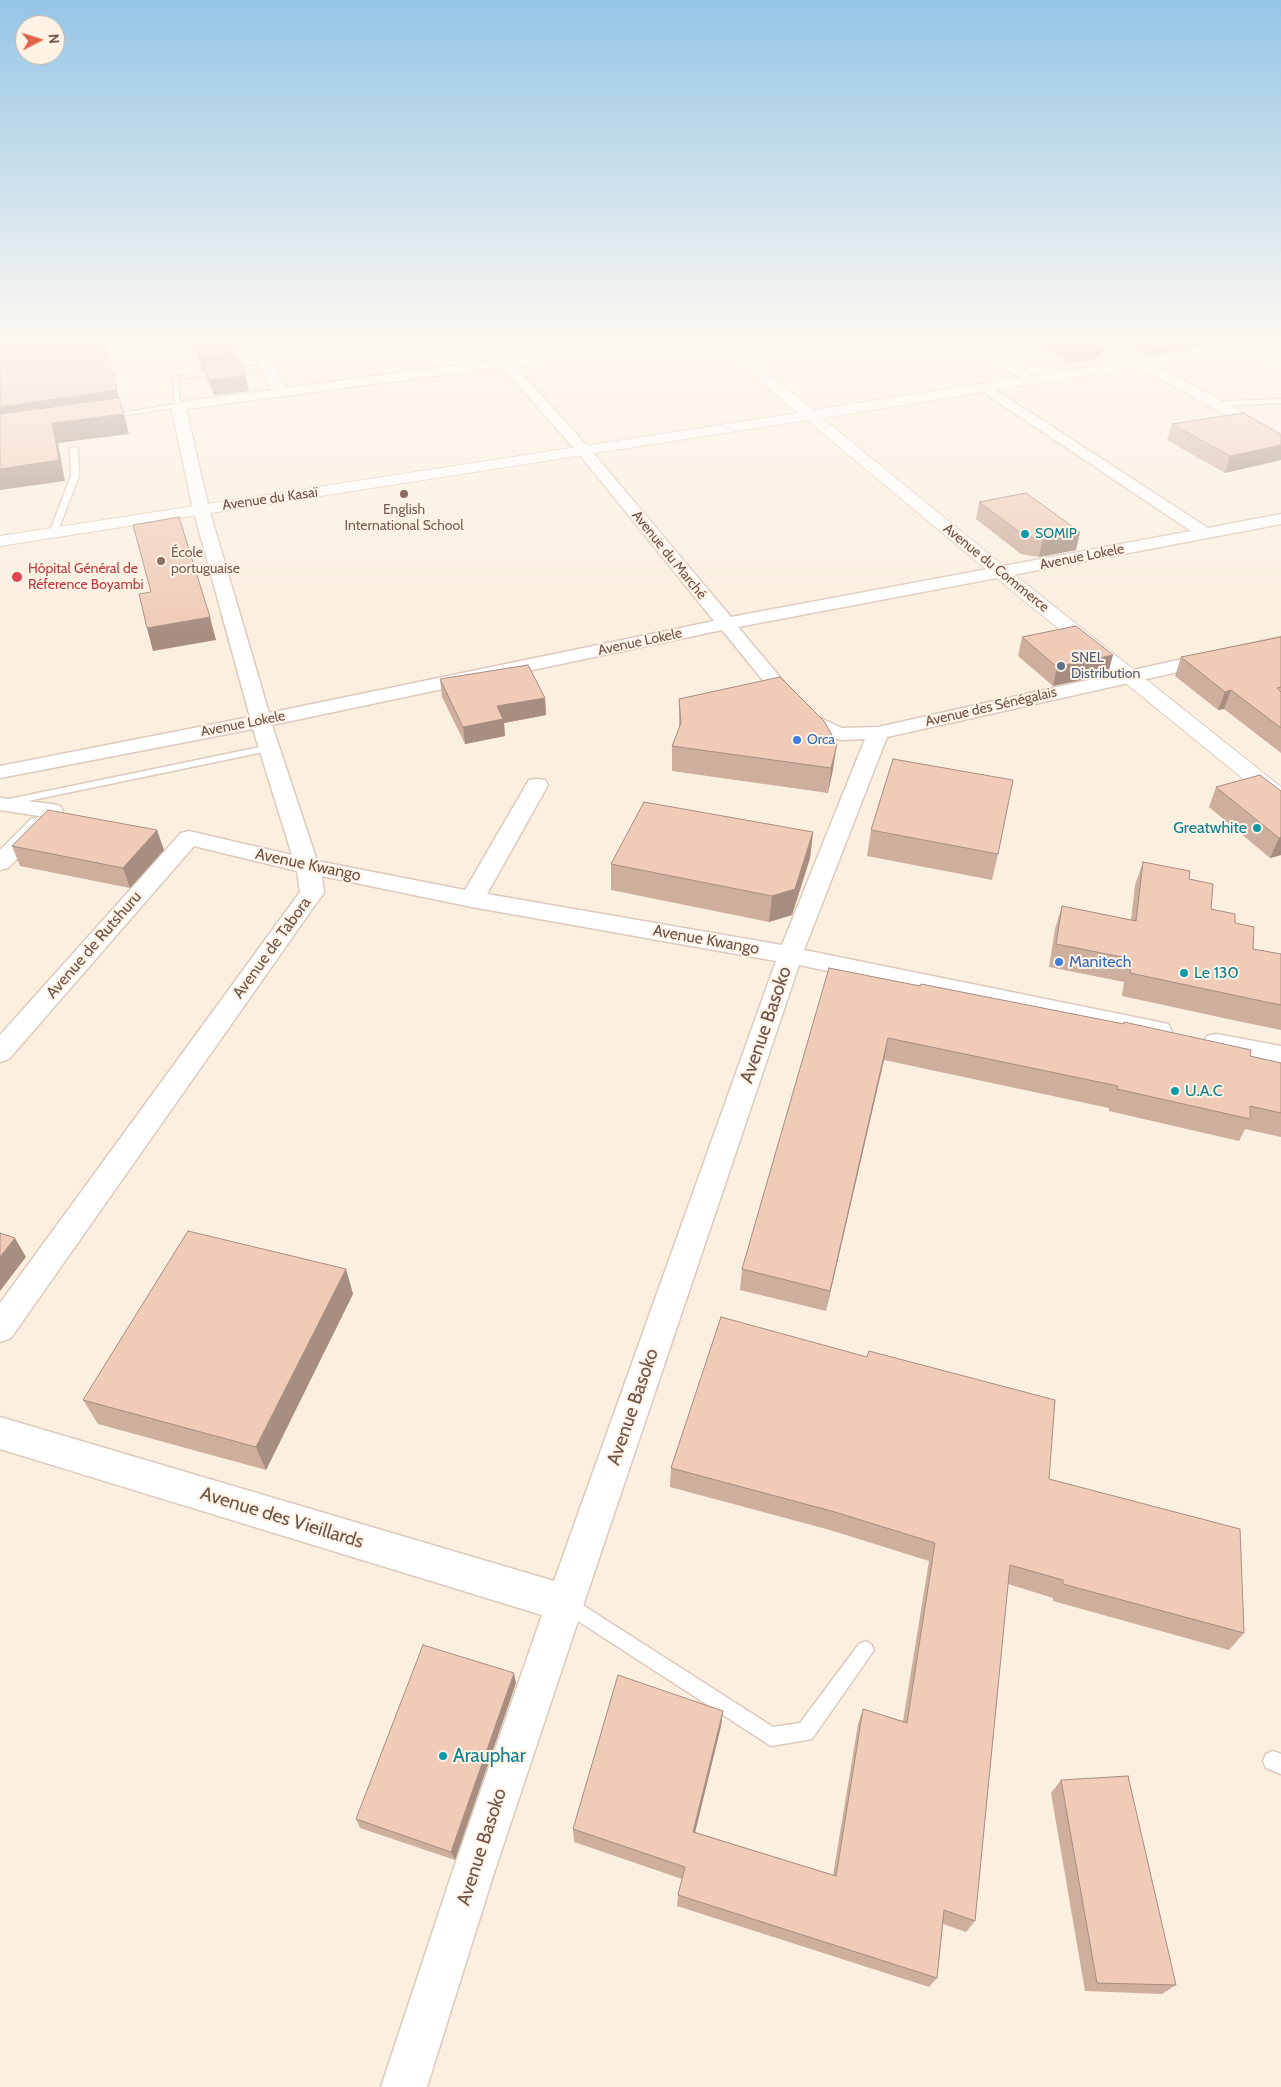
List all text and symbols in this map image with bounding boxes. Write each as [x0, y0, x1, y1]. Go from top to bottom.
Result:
north arrow [15, 15, 65, 65]
text: N [45, 33, 63, 44]
street label: Avenue du Kasaï [221, 484, 319, 514]
marker: English International School [398, 488, 410, 500]
place label: English International School [344, 502, 464, 534]
street label: Avenue du Marché [628, 507, 710, 603]
street label: Avenue du Commerce [940, 520, 1052, 616]
place label: SOMIP [1035, 526, 1077, 542]
marker: SOMIP [1019, 528, 1031, 540]
street label: Avenue Lokele [1038, 541, 1126, 573]
place label: École portuguaise [171, 545, 240, 578]
marker: École portuguaise [155, 555, 167, 567]
place label: Hôpital Général de Réference Boyambi [28, 561, 143, 594]
marker: Hôpital Général de Réference Boyambi [10, 570, 24, 584]
street label: Avenue Lokele [596, 625, 684, 659]
place label: SNEL Distribution [1071, 650, 1140, 682]
marker: SNEL Distribution [1055, 660, 1067, 672]
street label: Avenue des Sénégalais [924, 684, 1058, 730]
street label: Avenue Lokele [199, 708, 287, 740]
place label: Orca [807, 732, 835, 748]
marker: Orca [791, 734, 803, 746]
place label: Greatwhite [1173, 818, 1247, 838]
marker: Greatwhite [1251, 822, 1263, 834]
street label: Avenue Kwango [253, 844, 363, 886]
street label: Avenue de Rutshuru [42, 888, 146, 1002]
street label: Avenue de Tabora [229, 894, 315, 1002]
street label: Avenue Kwango [651, 921, 761, 959]
place label: Manitech [1069, 952, 1131, 972]
marker: Manitech [1053, 956, 1065, 968]
place label: Le 130 [1194, 963, 1239, 983]
street label: Avenue Basoko [735, 964, 797, 1086]
marker: Le 130 [1178, 967, 1190, 979]
place label: U.A.C [1185, 1081, 1223, 1101]
marker: U.A.C [1169, 1085, 1181, 1097]
street label: Avenue Basoko [602, 1346, 664, 1468]
street label: Avenue des Vieillards [198, 1482, 366, 1554]
place label: Arauphar [453, 1745, 526, 1767]
marker: Arauphar [437, 1750, 449, 1762]
street label: Avenue Basoko [452, 1786, 512, 1908]

